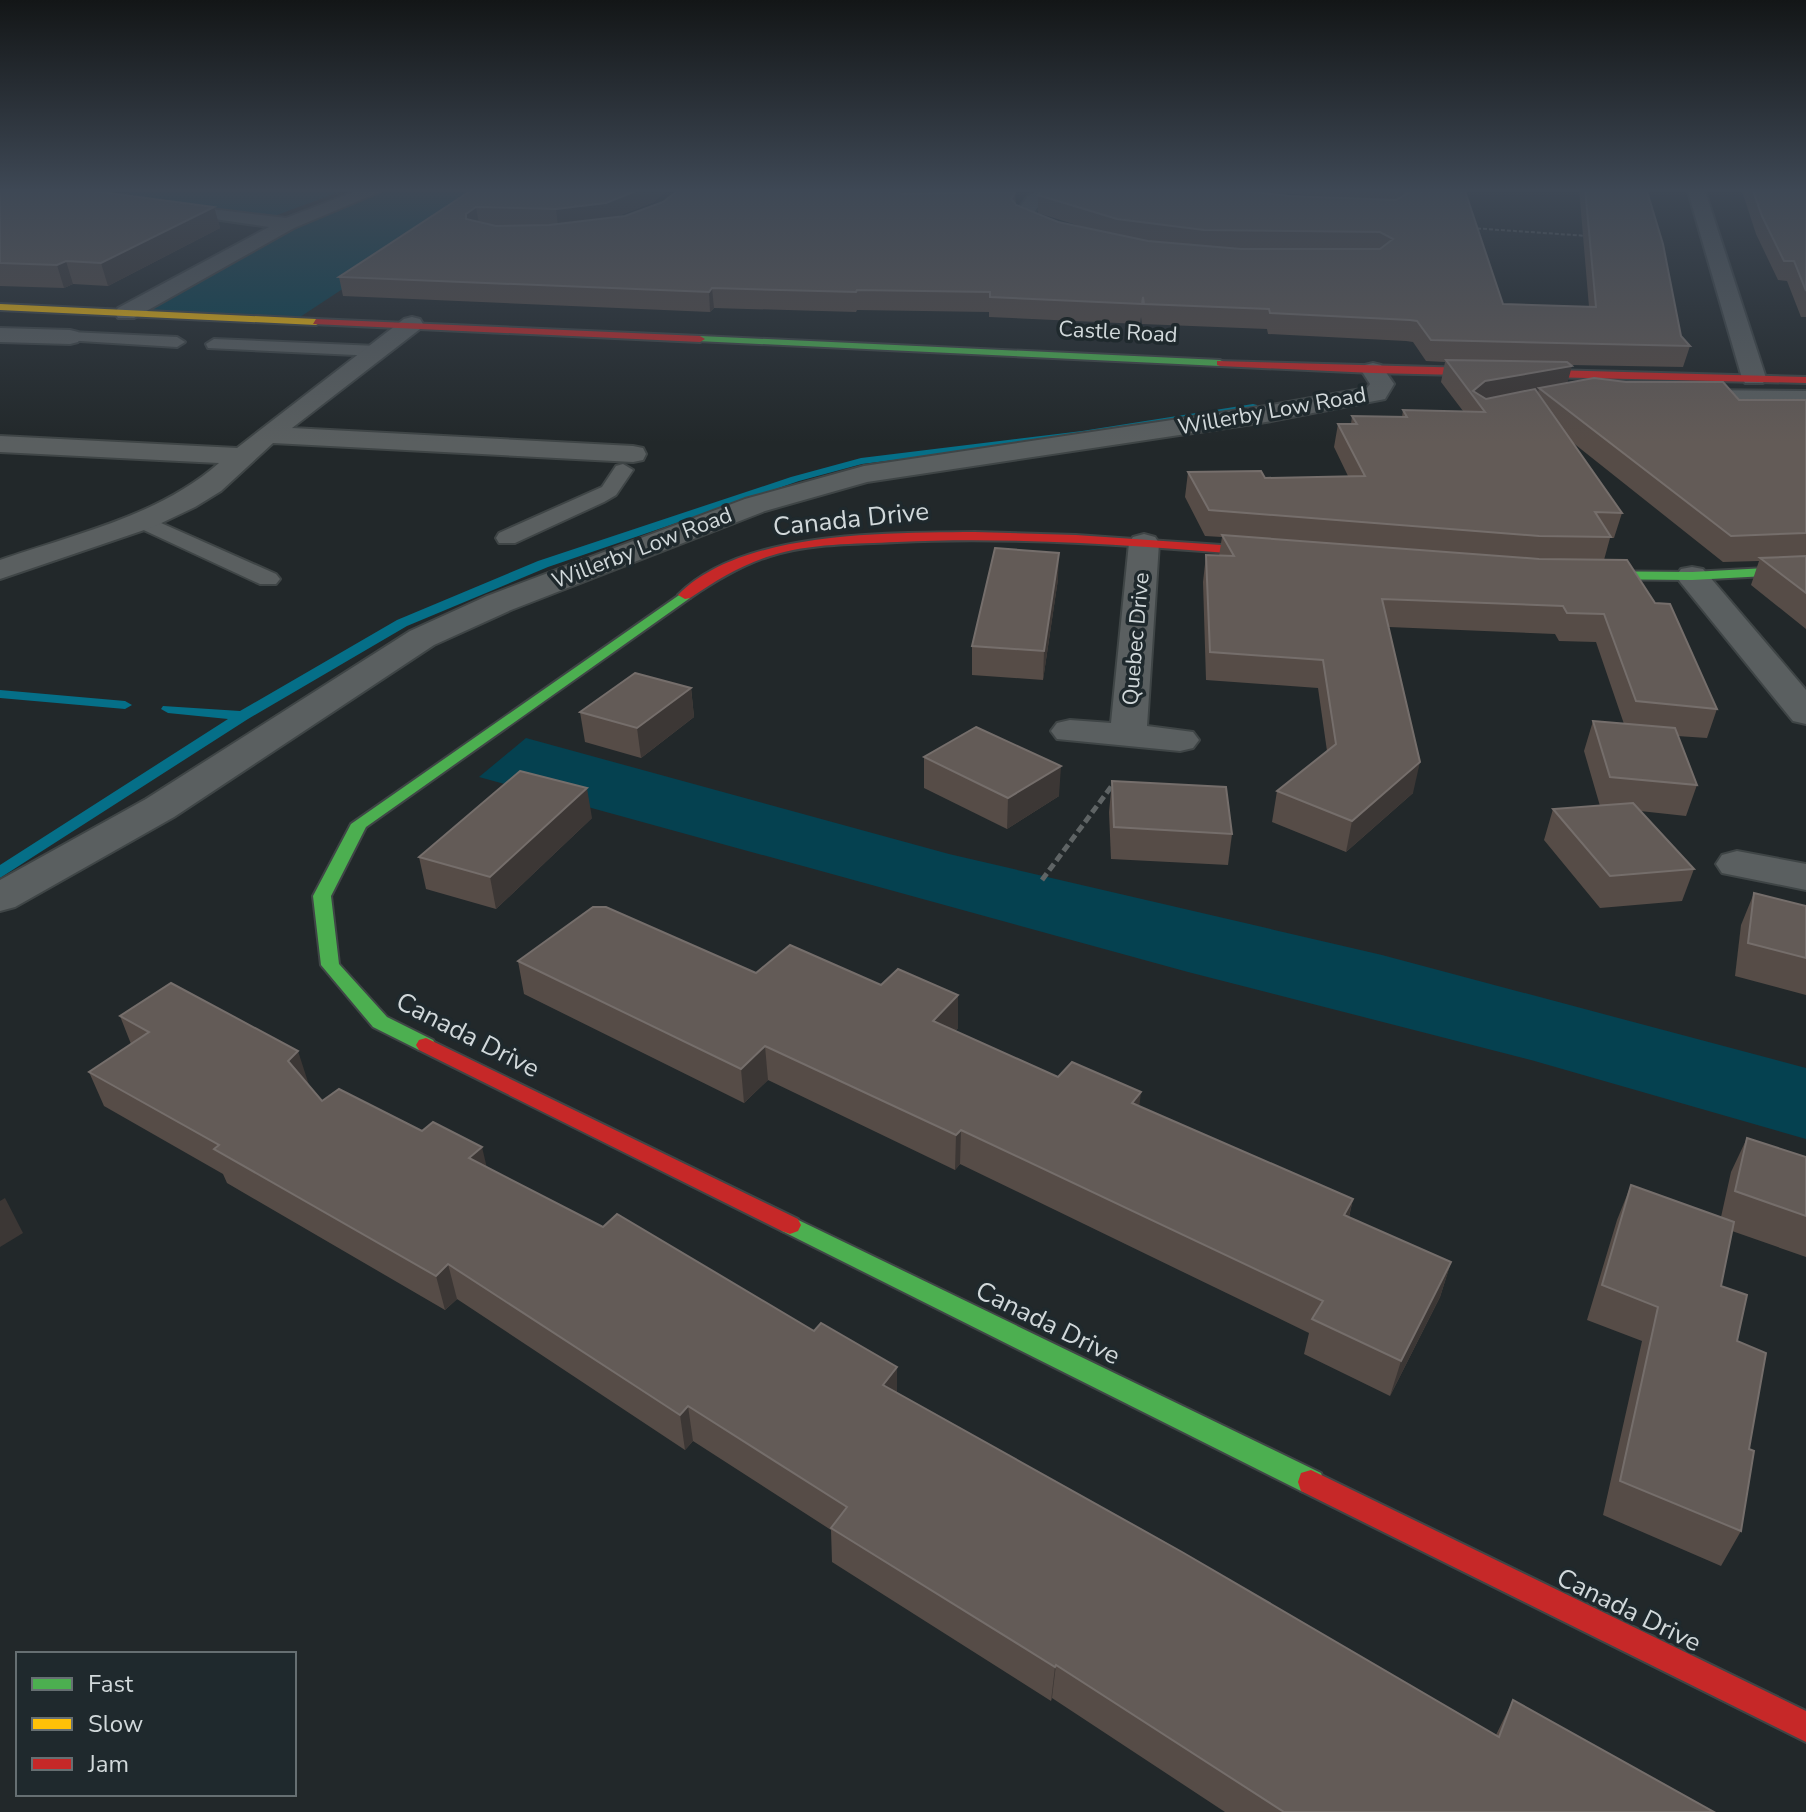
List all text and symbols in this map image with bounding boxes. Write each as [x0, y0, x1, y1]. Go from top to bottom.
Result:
street label: Castle Road [1058, 314, 1178, 350]
street label: Willerby Low Road [1175, 380, 1369, 442]
street label: Canada Drive [771, 493, 931, 545]
street label: Willerby Low Road [548, 500, 736, 596]
street label: Quebec Drive [1115, 571, 1157, 707]
street label: Canada Drive [390, 984, 546, 1086]
street label: Canada Drive [970, 1273, 1126, 1373]
street label: Canada Drive [1551, 1560, 1707, 1660]
legend [16, 1652, 296, 1796]
text: Fast [88, 1668, 134, 1700]
text: Slow [88, 1708, 143, 1740]
text: Jam [87, 1748, 129, 1780]

